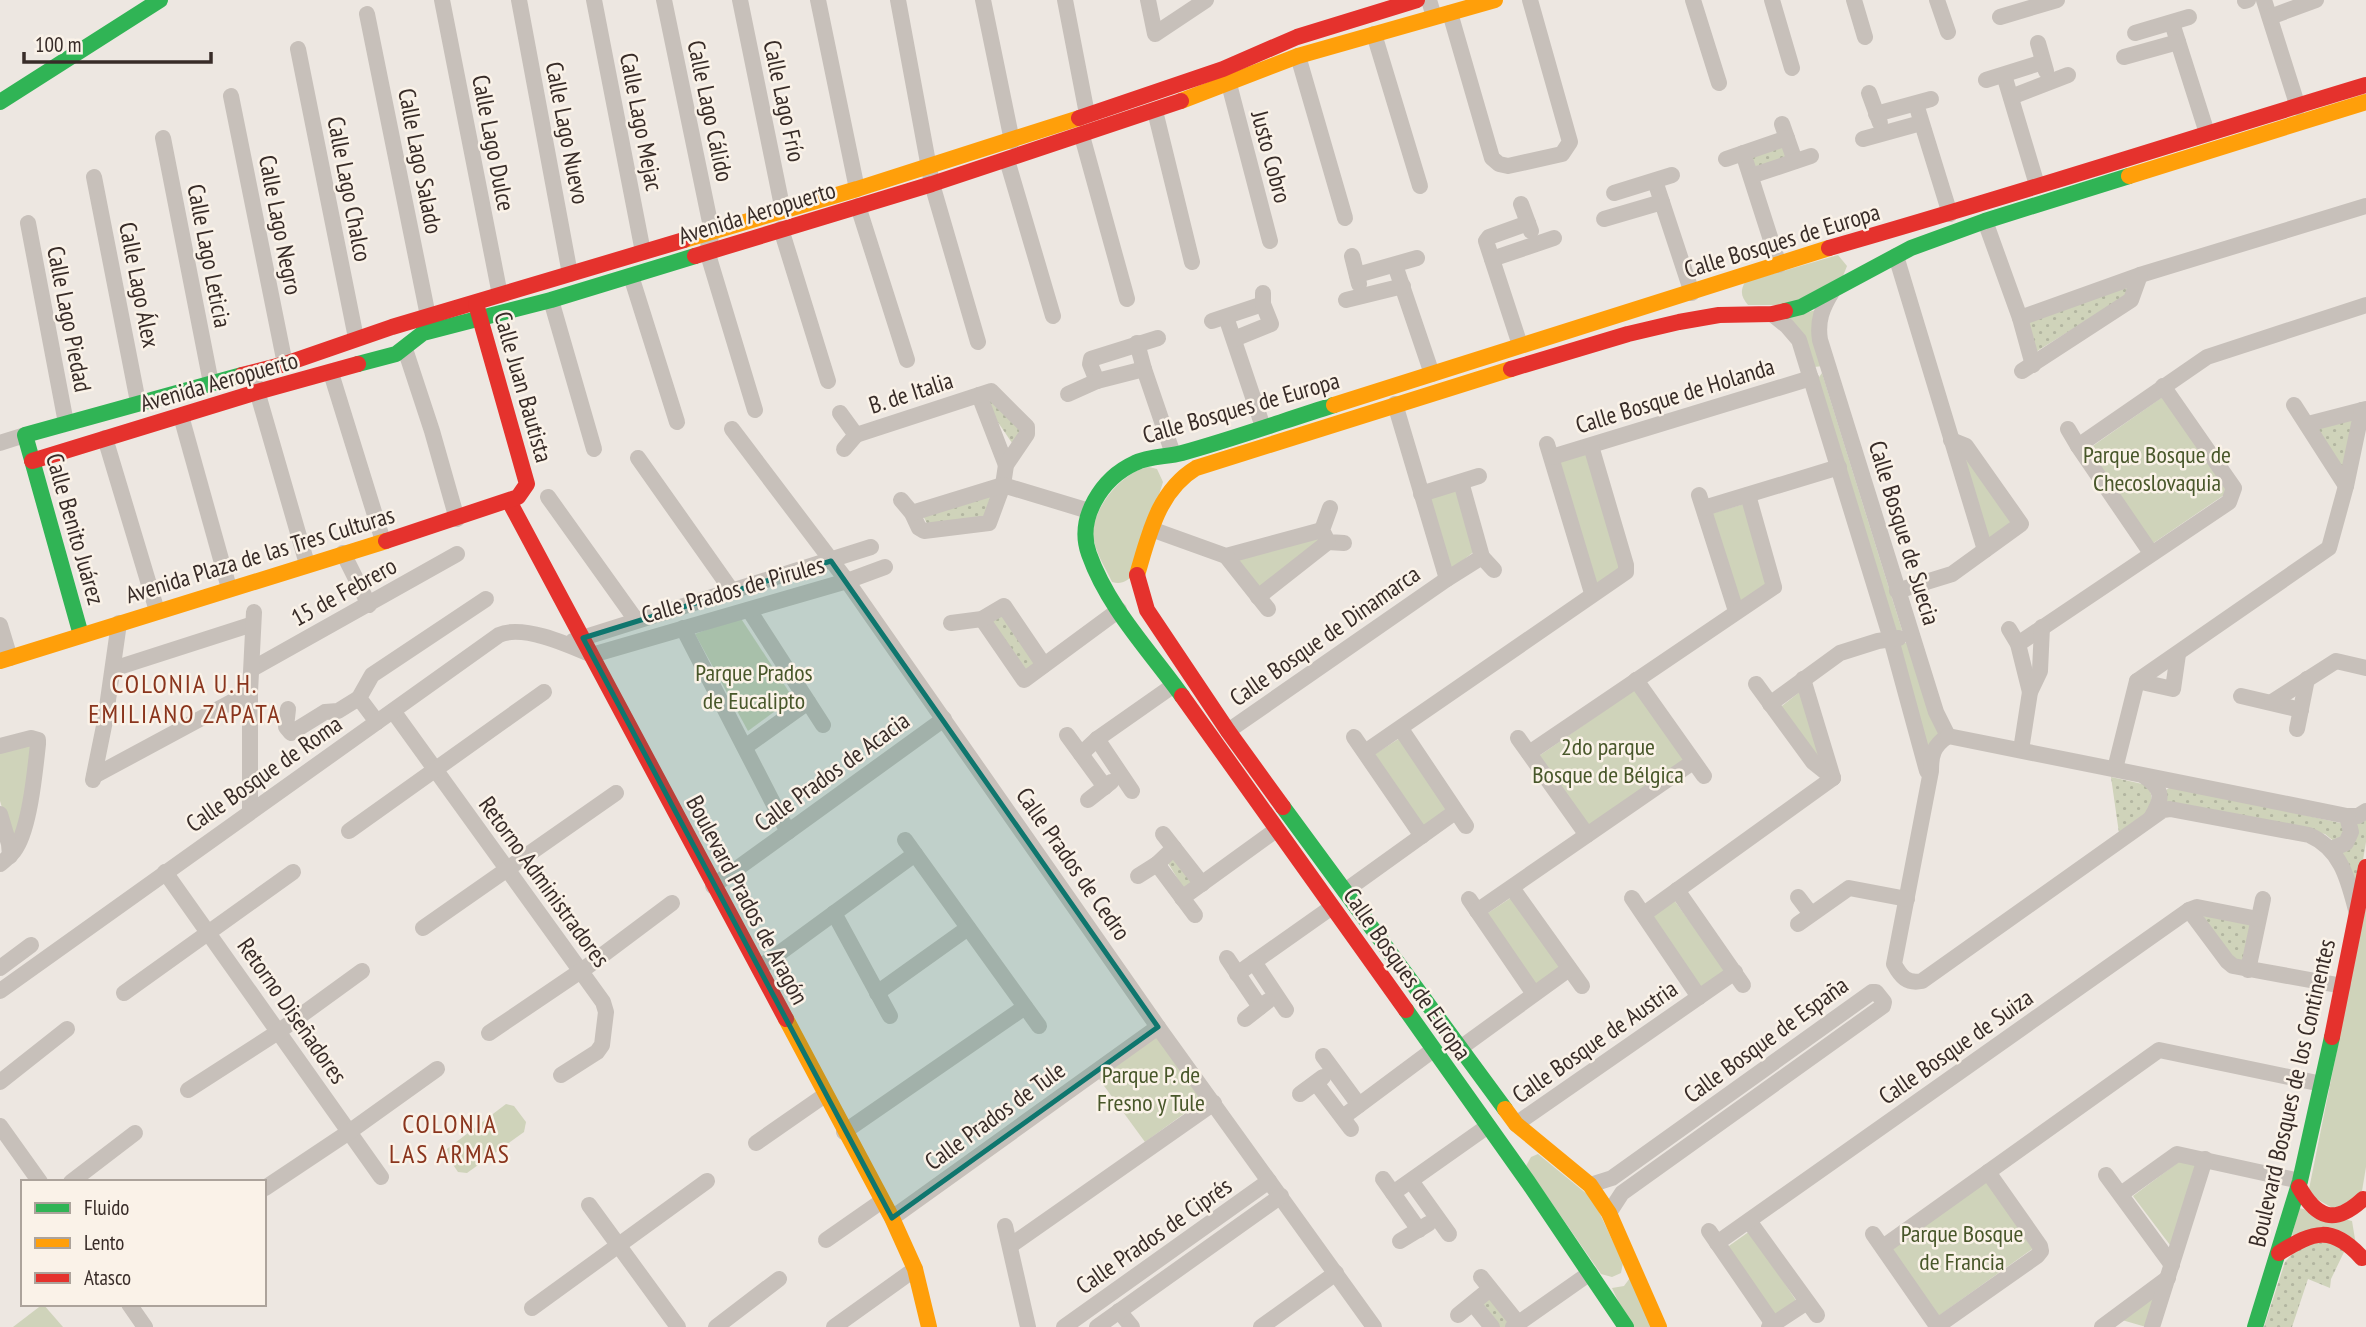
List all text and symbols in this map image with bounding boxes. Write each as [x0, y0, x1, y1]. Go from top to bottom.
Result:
scale bar [24, 21, 212, 65]
text: 100 m [35, 31, 81, 58]
street label: Calle Lago Cálido [680, 37, 741, 184]
street label: Calle Lago Frío [756, 37, 812, 165]
street label: Calle Lago Mejac [613, 50, 670, 194]
street label: Calle Lago Nuevo [539, 59, 596, 207]
street label: Calle Lago Dulce [465, 72, 522, 214]
street label: Calle Lago Salado [391, 86, 450, 236]
street label: Justo Cobro [1244, 106, 1299, 206]
street label: Calle Lago Chalco [320, 114, 379, 264]
street label: Calle Lago Negro [252, 153, 309, 297]
street label: Avenida Aeropuerto [675, 174, 839, 251]
street label: Calle Lago Leticia [180, 182, 239, 330]
street label: Calle Bosques de Europa [1680, 196, 1884, 285]
street label: Calle Lago Álex [112, 220, 167, 350]
street label: Calle Lago Piedad [40, 243, 99, 394]
street label: Calle Juan Bautista [487, 308, 560, 466]
street label: Avenida Aeropuerto [136, 344, 301, 419]
street label: Calle Bosque de Holanda [1572, 351, 1778, 441]
street label: B. de Italia [865, 364, 957, 421]
street label: Calle Bosques de Europa [1139, 365, 1343, 450]
street label: Calle Bosque de Suecia [1862, 437, 1947, 629]
park label: Parque Bosque de Checoslovaquia [2083, 439, 2231, 498]
street label: Calle Benito Juárez [39, 450, 112, 608]
street label: Avenida Plaza de las Tres Culturas [122, 499, 398, 610]
street label: Calle Prados de Pirules [638, 549, 828, 630]
street label: 15 de Febrero [286, 550, 402, 633]
street label: Calle Bosque de Dinamarca [1224, 558, 1426, 713]
park label: Parque Prados de Eucalipto [695, 657, 813, 716]
district label: COLONIA U.H. EMILIANO ZAPATA [88, 667, 282, 730]
street label: Calle Prados de Acacia [748, 705, 915, 838]
street label: Calle Bosque de Roma [180, 708, 348, 839]
park label: 2do parque Bosque de Bélgica [1532, 731, 1684, 790]
street label: Calle Prados de Cedro [1009, 781, 1138, 946]
street label: Retorno Administradores [472, 790, 617, 973]
street label: Boulevard Prados de Aragón [679, 790, 816, 1009]
street label: Calle Bosques de Europa [1336, 882, 1478, 1066]
street label: Retorno Diseñadores [231, 932, 354, 1090]
street label: Boulevard Bosques de los Continentes [2241, 936, 2342, 1250]
street label: Calle Bosque de España [1677, 969, 1854, 1110]
street label: Calle Bosque de Austria [1506, 973, 1683, 1110]
street label: Calle Bosque de Suiza [1872, 982, 2039, 1111]
street label: Calle Prados de Tule [918, 1054, 1071, 1177]
park label: Parque P. de Fresno y Tule [1097, 1059, 1205, 1118]
district label: COLONIA LAS ARMAS [389, 1107, 511, 1170]
street label: Calle Prados de Ciprés [1070, 1170, 1238, 1301]
legend [21, 1180, 266, 1306]
text: Fluido [84, 1194, 129, 1221]
park label: Parque Bosque de Francia [1901, 1218, 2023, 1277]
text: Lento [84, 1229, 124, 1256]
text: Atasco [84, 1264, 131, 1291]

